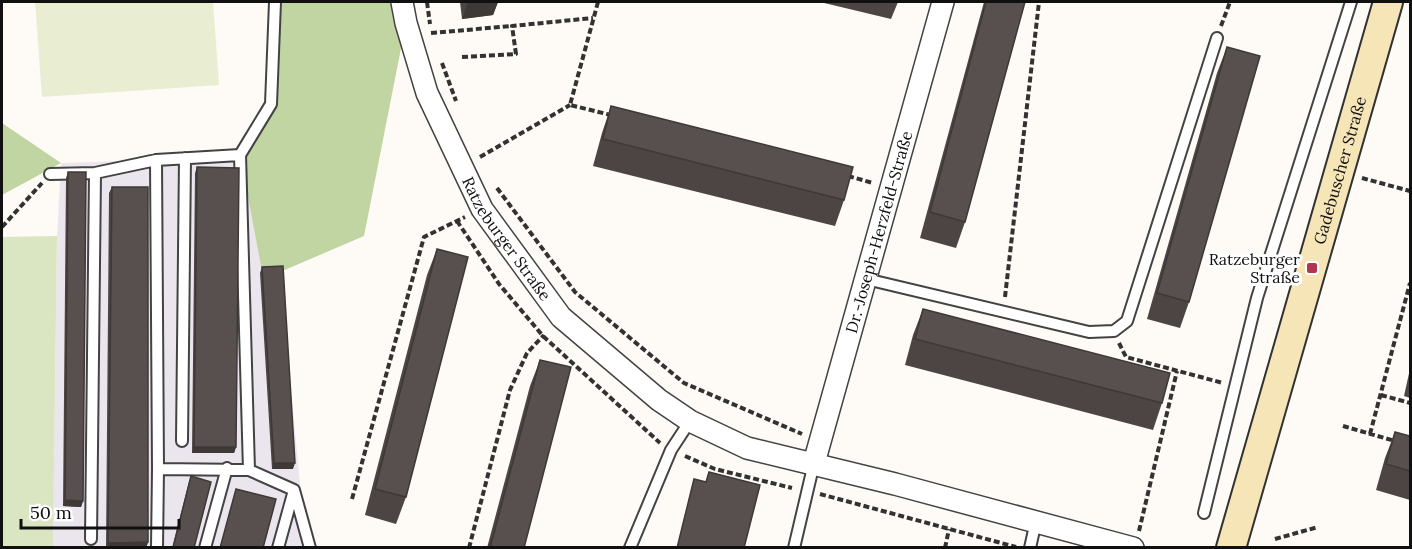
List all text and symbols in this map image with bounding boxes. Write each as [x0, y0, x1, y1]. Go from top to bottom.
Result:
street label: Gadebuscher Straße [1309, 94, 1370, 247]
street label: Dr.-Joseph-Herzfeld-Straße [841, 128, 917, 335]
street label: Ratzeburger Straße [458, 173, 556, 305]
place label: Ratzeburger Straße [1209, 249, 1300, 287]
marker: Ratzeburger Straße [1305, 261, 1319, 275]
scale bar [21, 492, 178, 530]
text: 50 m [30, 501, 72, 524]

